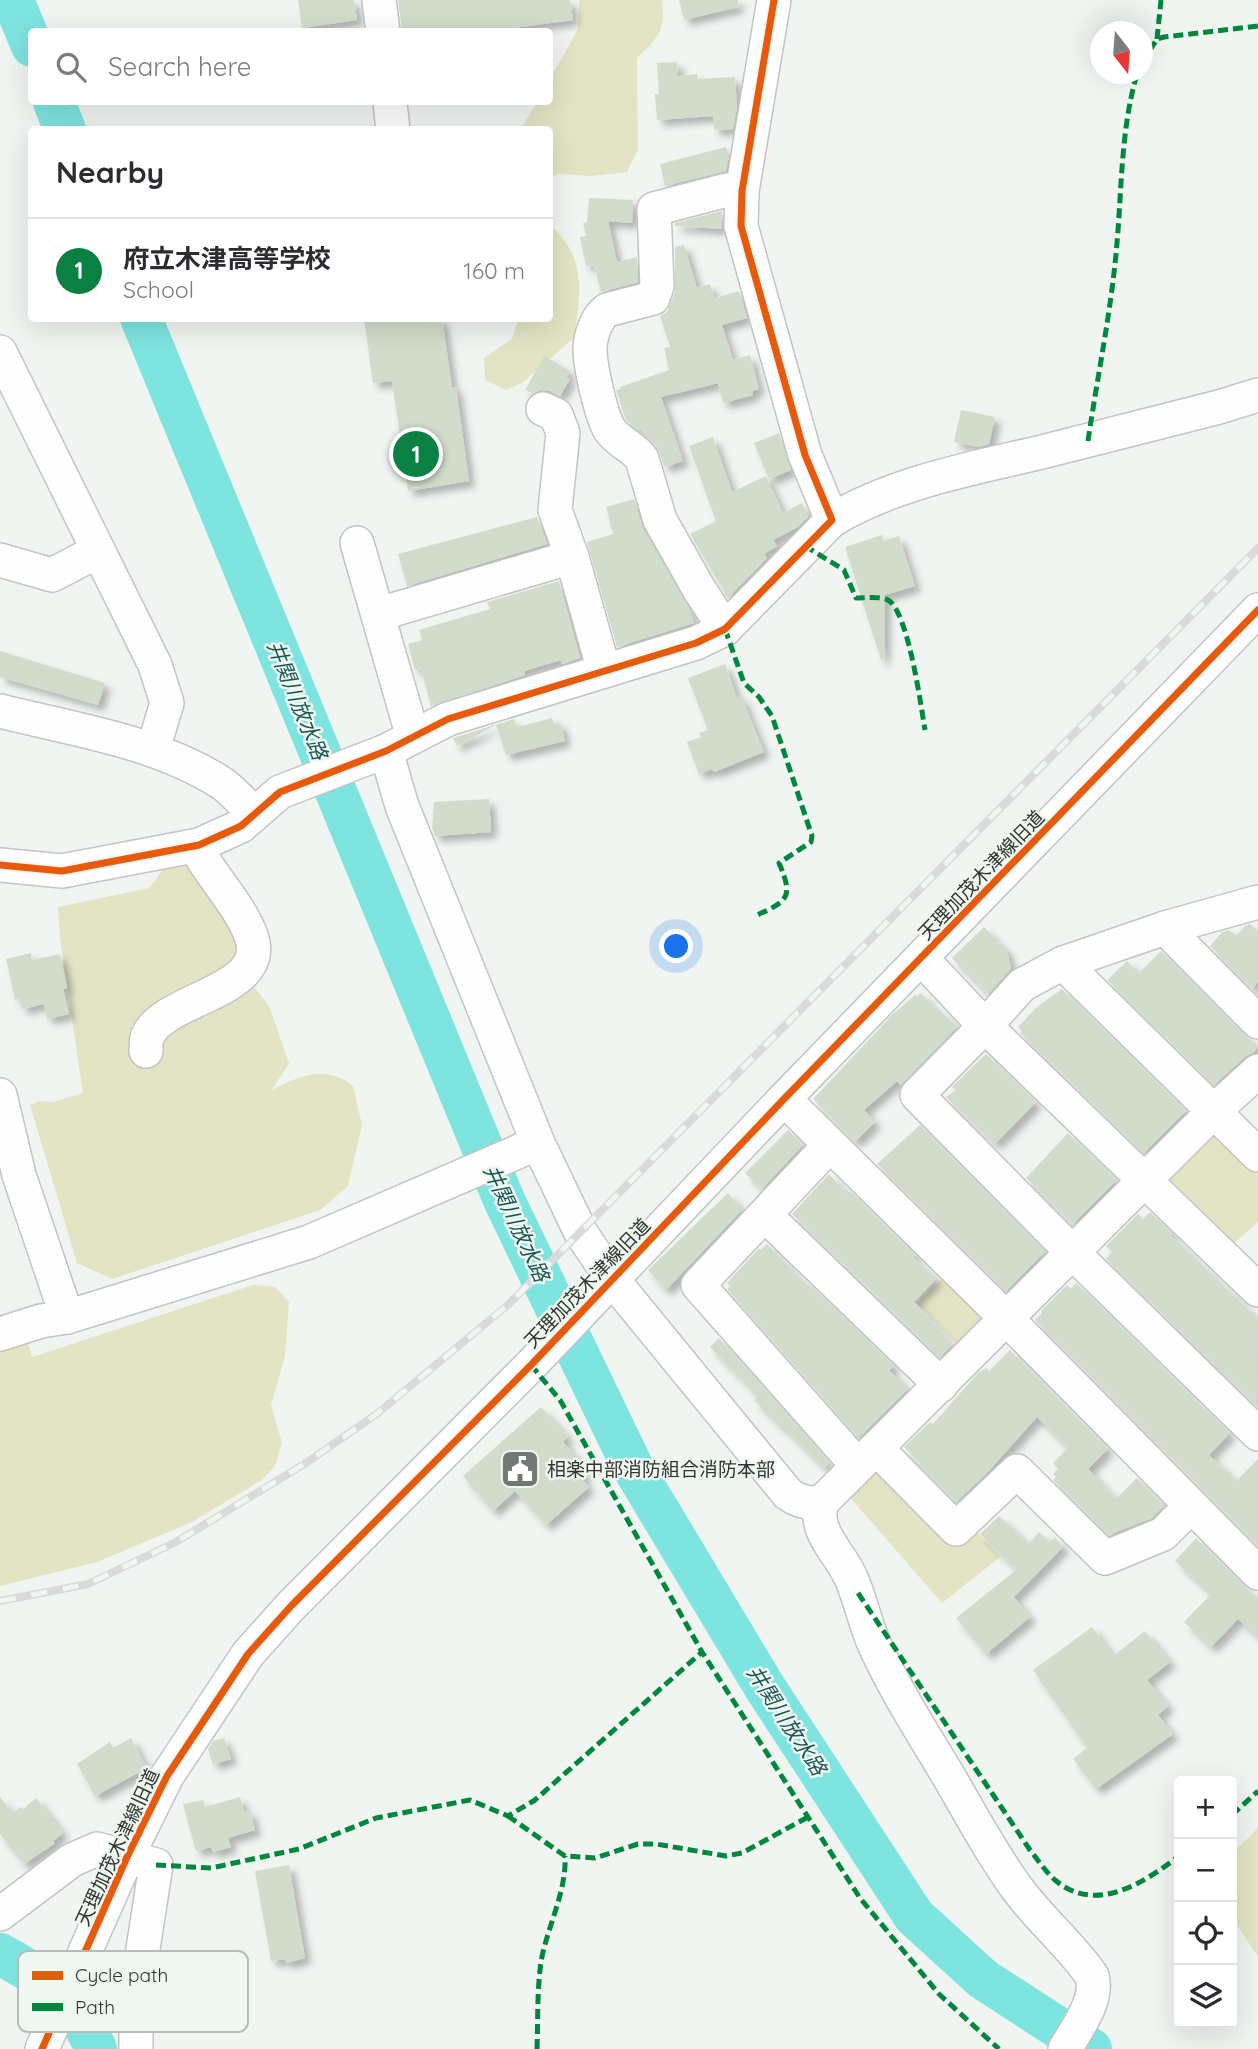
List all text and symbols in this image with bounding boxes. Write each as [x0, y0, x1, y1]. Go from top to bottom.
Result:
north arrow [1090, 21, 1153, 84]
search box [28, 28, 553, 105]
icon: search [52, 48, 90, 86]
text: Search here [108, 50, 252, 83]
text: Nearby [56, 153, 164, 191]
text: 府立木津高等学校 [123, 242, 331, 275]
text: 1 [75, 256, 83, 285]
text: 160 m [463, 256, 525, 285]
text: School [123, 275, 194, 304]
pin: 1 [393, 428, 439, 480]
water label: 井関川放水路 [262, 637, 334, 765]
street label: 天理加茂木津線旧道 [913, 805, 1049, 945]
your location [659, 929, 693, 963]
water label: 井関川放水路 [479, 1160, 556, 1287]
street label: 天理加茂木津線旧道 [519, 1213, 655, 1353]
public building icon: 相楽中部消防組合消防本部 [499, 1448, 541, 1490]
place label: 相楽中部消防組合消防本部 [547, 1457, 775, 1481]
water label: 井関川放水路 [742, 1660, 833, 1782]
street label: 天理加茂木津線旧道 [70, 1764, 164, 1930]
map controls [1174, 1776, 1237, 2028]
button: + [1174, 1776, 1237, 1839]
button: − [1174, 1839, 1237, 1902]
button: locate [1174, 1902, 1237, 1965]
legend [18, 1951, 248, 2032]
text: Cycle path [75, 1963, 168, 1987]
button: layers [1174, 1965, 1237, 2028]
text: Path [75, 1995, 115, 2019]

